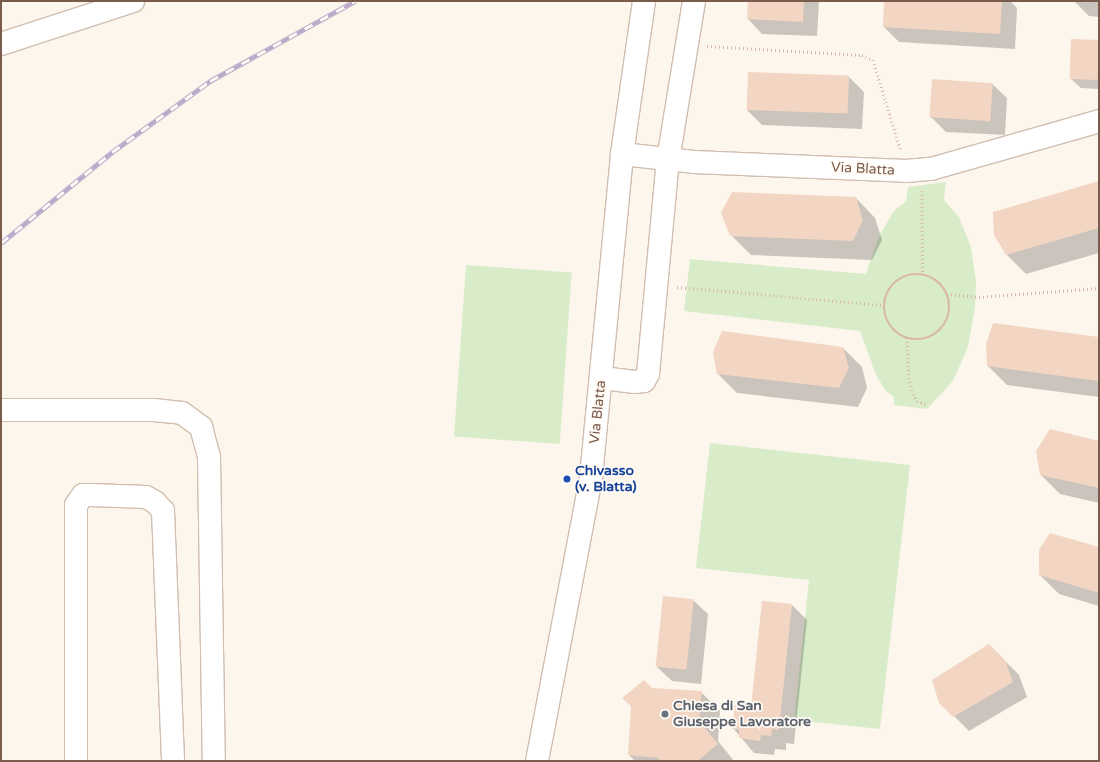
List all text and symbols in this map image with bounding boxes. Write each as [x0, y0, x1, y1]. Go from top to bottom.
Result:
street label: Via Blatta [831, 159, 895, 179]
street label: Via Blatta [586, 379, 610, 445]
place label: Chivasso (v. Blatta) [575, 463, 637, 496]
marker: Chivasso (v. Blatta) [562, 474, 572, 484]
place label: Chiesa di San Giuseppe Lavoratore [673, 698, 811, 730]
marker: Chiesa di San Giuseppe Lavoratore [660, 709, 670, 719]

